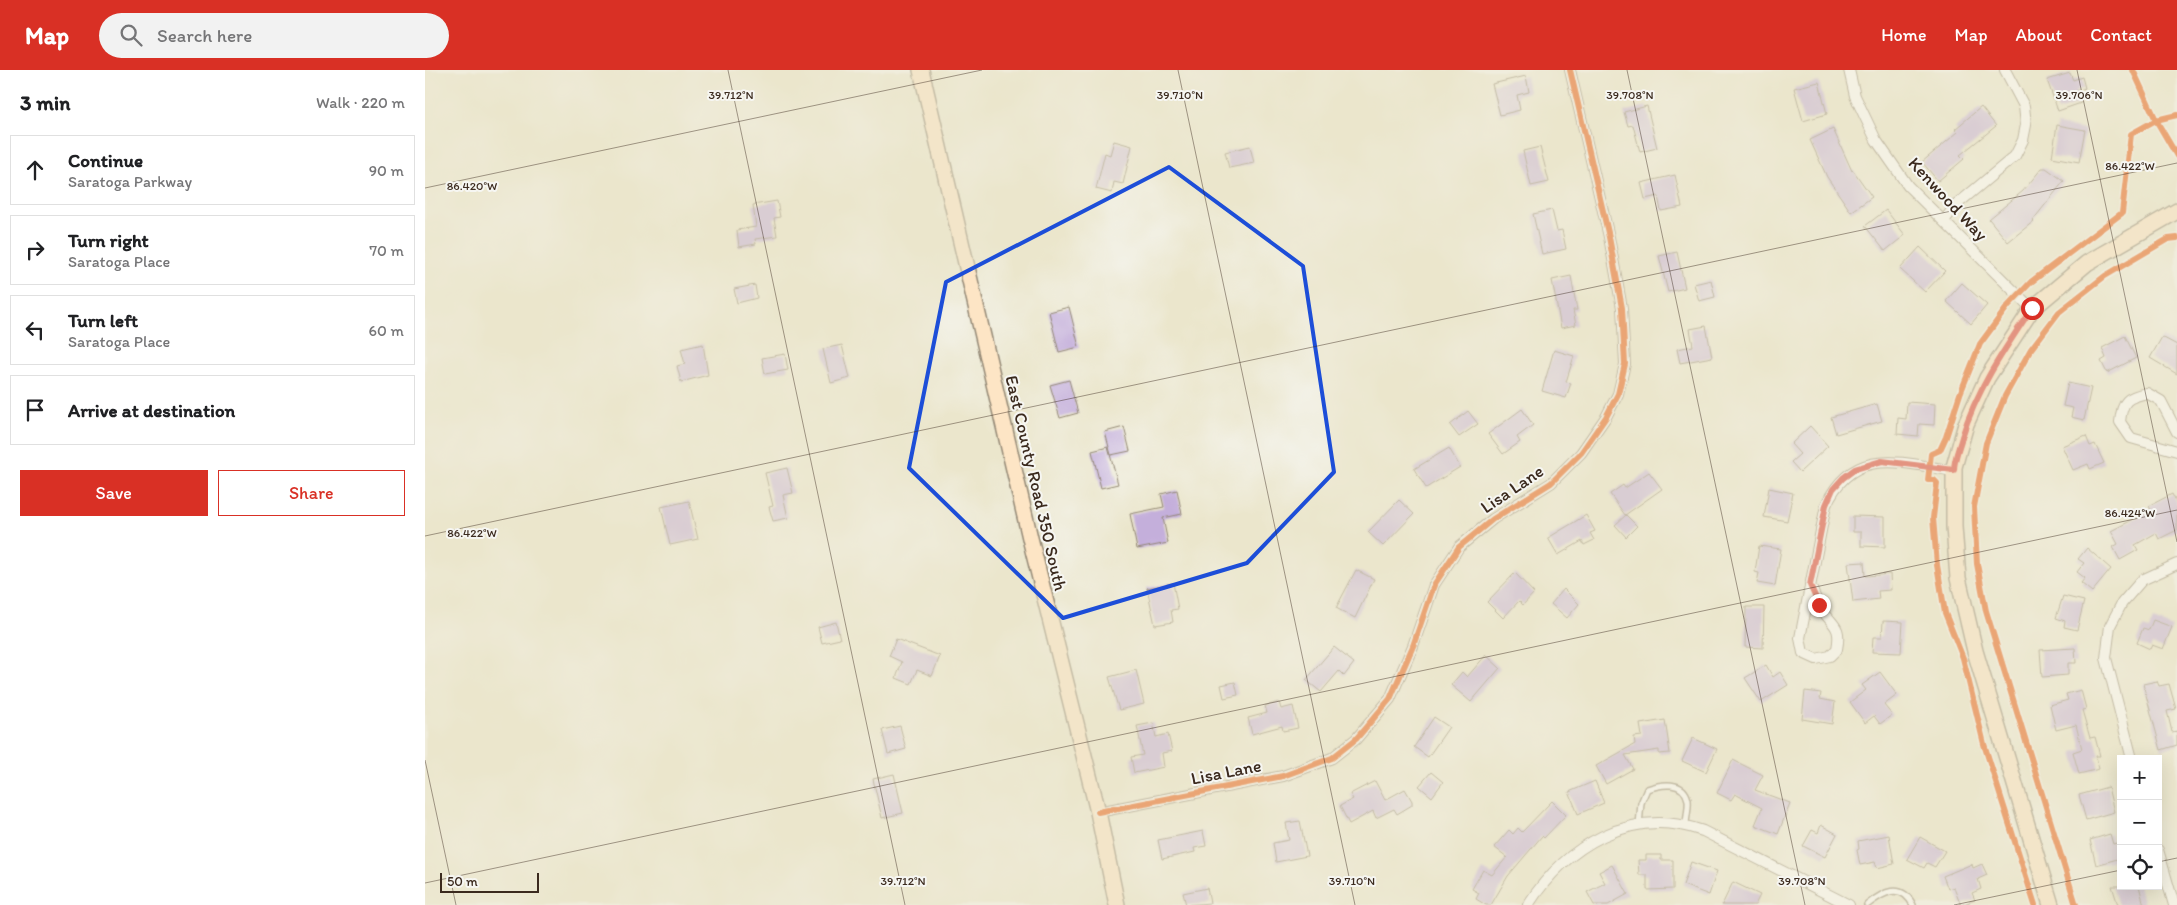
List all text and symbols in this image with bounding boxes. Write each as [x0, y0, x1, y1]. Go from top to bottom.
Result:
search box [99, 13, 449, 58]
text: Map [25, 21, 69, 50]
icon: search [117, 21, 145, 49]
text: Search here [157, 24, 252, 47]
text: Home [1881, 24, 1927, 46]
text: Map [1955, 24, 1988, 46]
text: About [2016, 24, 2062, 46]
text: Contact [2090, 24, 2152, 46]
text: 39.712°N [708, 88, 754, 102]
text: 39.710°N [1157, 88, 1203, 102]
text: 39.708°N [1606, 88, 1654, 102]
text: 39.706°N [2055, 88, 2103, 102]
text: 3 min [20, 90, 70, 115]
text: Walk · 220 m [316, 93, 405, 112]
text: Continue [68, 149, 143, 172]
street label: Kenwood Way [1903, 152, 1993, 246]
icon: ahead [21, 156, 49, 184]
text: 86.422°W [2105, 159, 2155, 173]
text: 90 m [369, 161, 404, 180]
text: Saratoga Parkway [68, 172, 192, 191]
text: 86.420°W [447, 179, 497, 193]
text: Turn right [68, 229, 149, 252]
icon: right [21, 236, 49, 264]
text: 70 m [369, 241, 404, 260]
text: Saratoga Place [68, 252, 170, 271]
route start [2021, 297, 2044, 320]
text: Turn left [68, 309, 138, 332]
icon: left [21, 316, 49, 344]
text: 60 m [369, 321, 404, 340]
text: Saratoga Place [68, 332, 170, 351]
street label: East County Road 350 South [1000, 373, 1072, 593]
icon: arrive [21, 396, 49, 424]
text: Arrive at destination [68, 399, 235, 422]
street label: Lisa Lane [1476, 460, 1548, 518]
button: Save [20, 470, 208, 516]
button: Share [218, 470, 405, 516]
text: 86.424°W [2105, 506, 2155, 520]
text: 86.422°W [447, 526, 497, 540]
route end [1808, 594, 1831, 617]
street label: Lisa Lane [1189, 754, 1263, 790]
map controls [2117, 755, 2162, 890]
button: + [2117, 755, 2162, 800]
button: − [2117, 800, 2162, 845]
button: locate [2117, 845, 2162, 890]
scale bar [440, 870, 539, 893]
text: 50 m [447, 873, 478, 890]
text: 39.712°N [880, 874, 926, 888]
text: 39.710°N [1329, 874, 1375, 888]
text: 39.708°N [1778, 874, 1826, 888]

